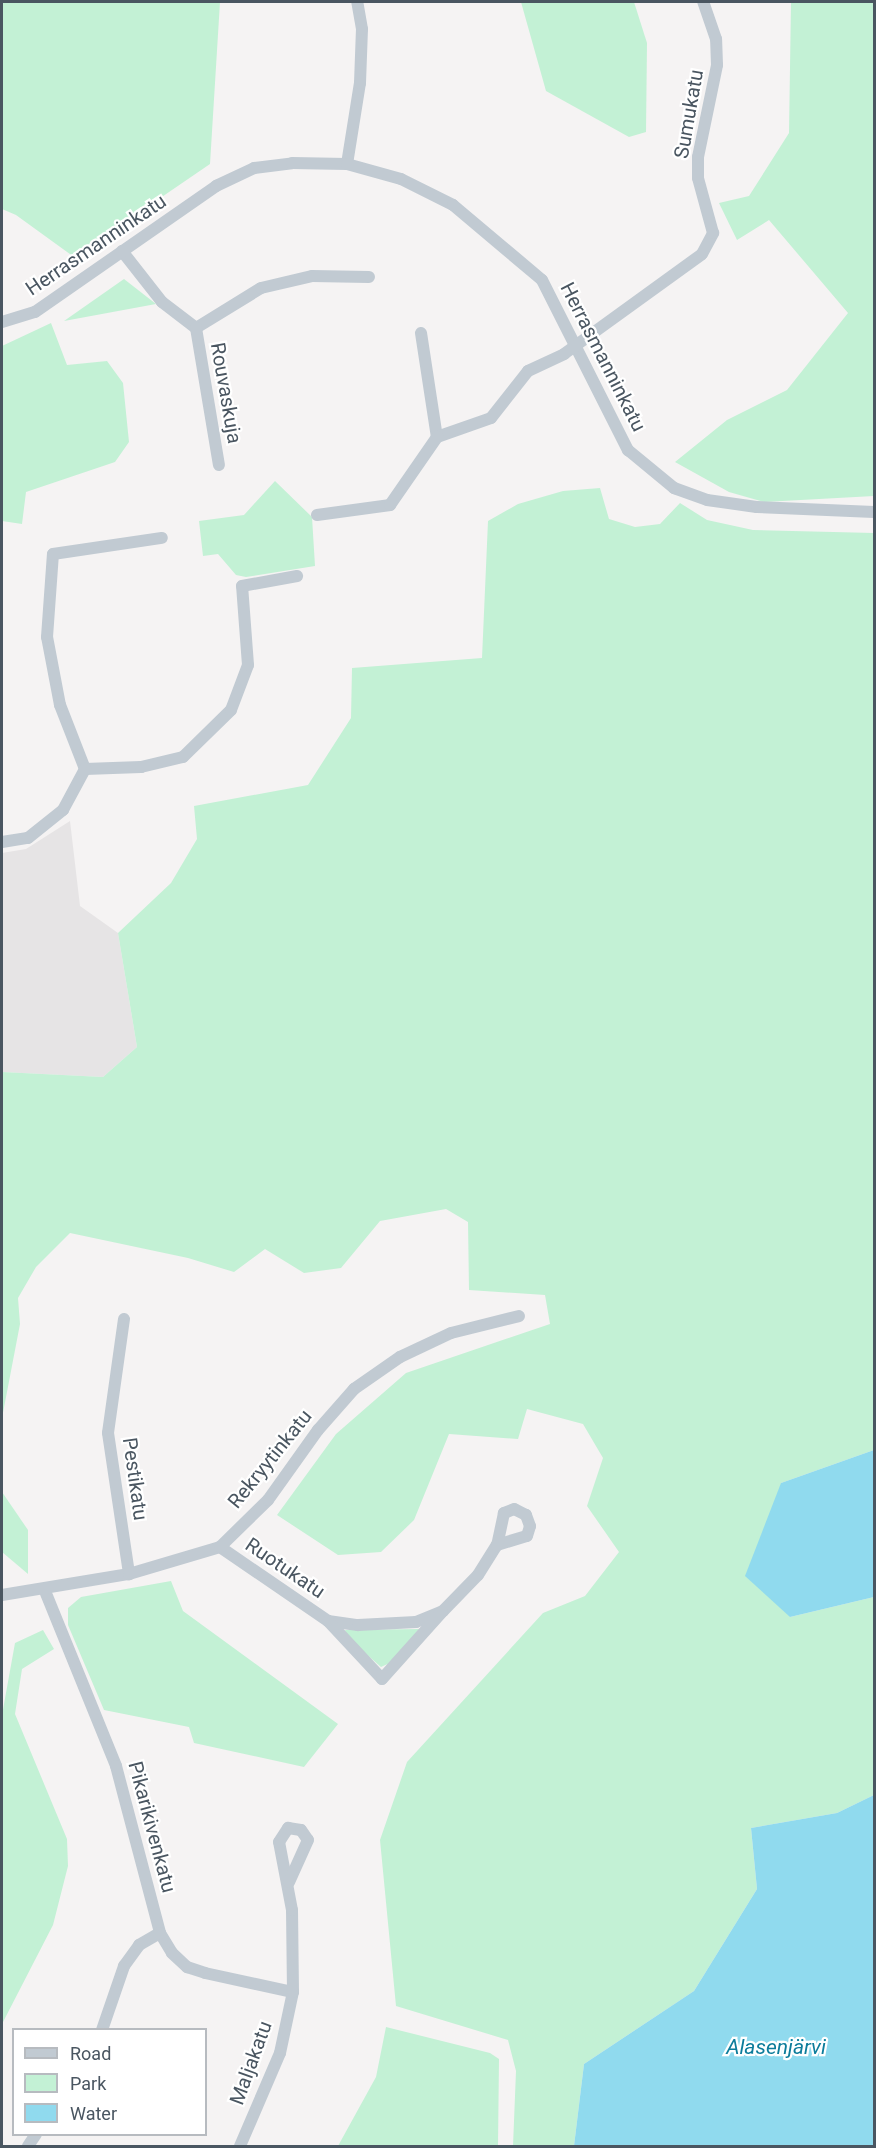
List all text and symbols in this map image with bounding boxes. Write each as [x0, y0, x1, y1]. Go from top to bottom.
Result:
street label: Sumukatu [669, 68, 709, 160]
street label: Herrasmanninkatu [21, 189, 171, 301]
street label: Herrasmanninkatu [555, 278, 651, 436]
street label: Rouvaskuja [205, 341, 247, 445]
street label: Rekryytinkatu [223, 1405, 317, 1513]
street label: Pestikatu [117, 1436, 153, 1522]
street label: Ruotukatu [241, 1533, 329, 1603]
street label: Pikarikivenkatu [123, 1759, 181, 1895]
street label: Maljakatu [225, 2018, 277, 2108]
legend [12, 2028, 207, 2136]
water label: Alasenjärvi [726, 2034, 826, 2060]
text: Road [70, 2043, 111, 2064]
text: Park [70, 2073, 106, 2094]
text: Water [70, 2103, 117, 2124]

